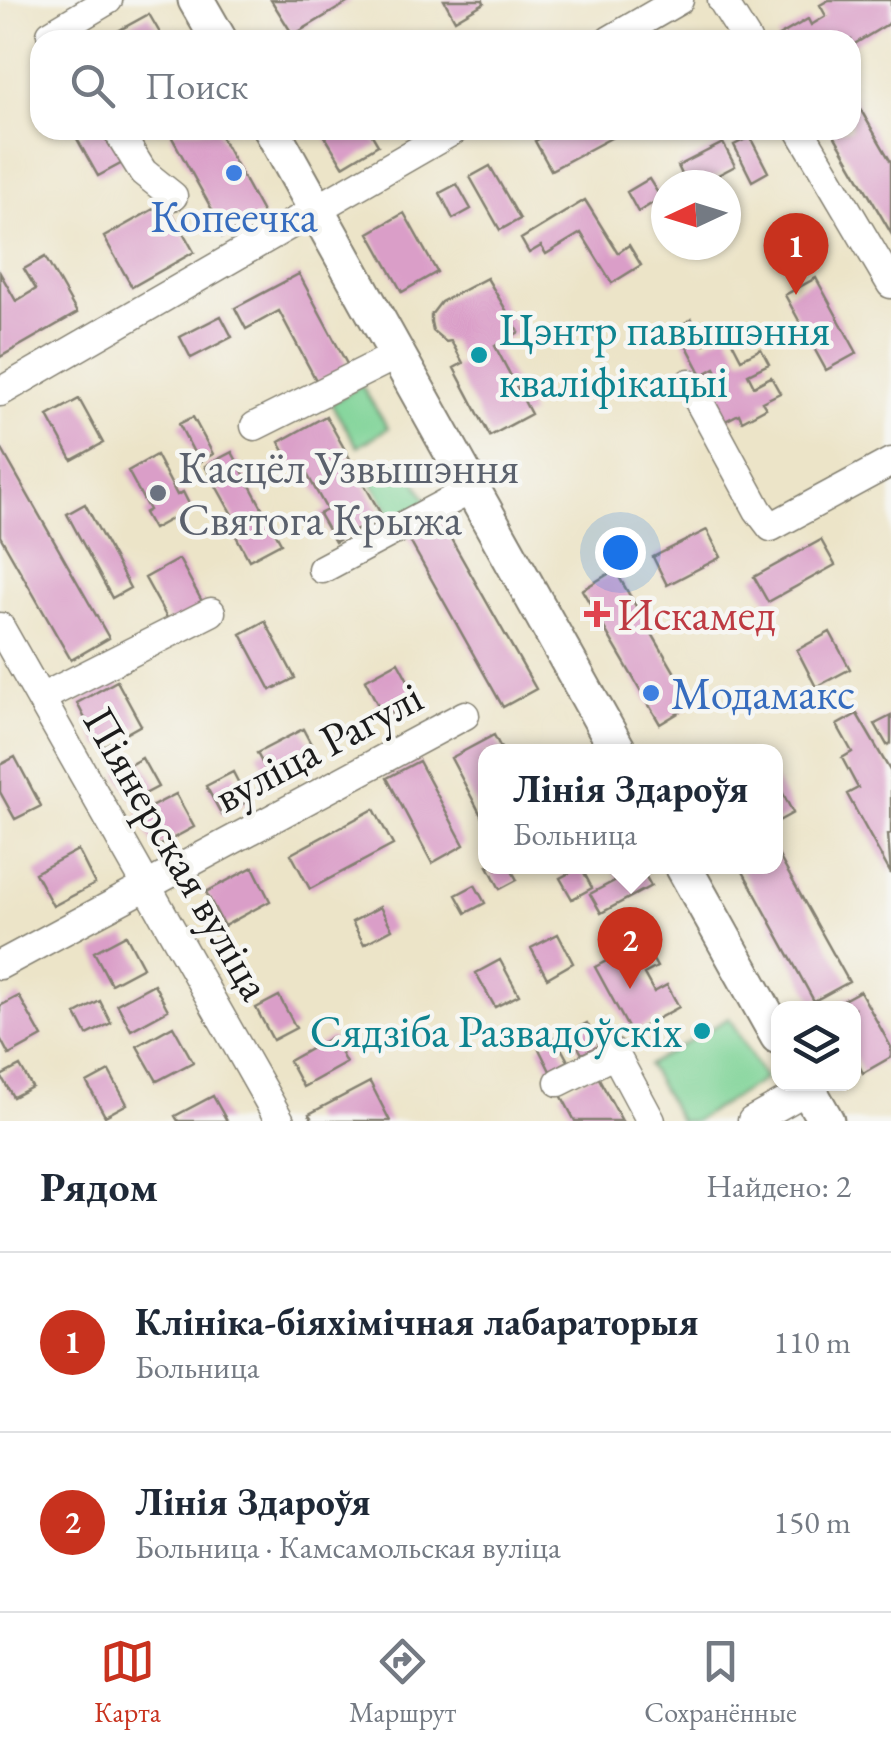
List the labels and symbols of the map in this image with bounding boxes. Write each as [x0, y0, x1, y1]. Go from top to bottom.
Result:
marker: Копеечка [223, 162, 245, 184]
north arrow [651, 170, 741, 260]
place label: Копеечка [150, 187, 318, 245]
pin: 1 [764, 212, 828, 295]
place label: Цэнтр павышэння кваліфікацыі [499, 300, 830, 410]
marker: Цэнтр павышэння кваліфікацыі [468, 344, 490, 366]
place label: Касцёл Узвышэння Святога Крыжа [178, 438, 519, 548]
marker: Касцёл Узвышэння Святога Крыжа [147, 482, 169, 504]
your location [595, 527, 646, 578]
place label: Искамед [617, 585, 776, 643]
marker: Искамед [586, 603, 608, 625]
place label: Модамакс [671, 664, 855, 722]
street label: вуліца Рагулі [204, 667, 432, 825]
marker: Модамакс [640, 682, 662, 704]
street label: Піянерская вуліца [71, 696, 285, 1010]
pin: 2 [598, 906, 662, 989]
place label: Сядзіба Развадоўскіх [310, 1002, 683, 1060]
marker: Сядзіба Развадоўскіх [691, 1020, 713, 1042]

